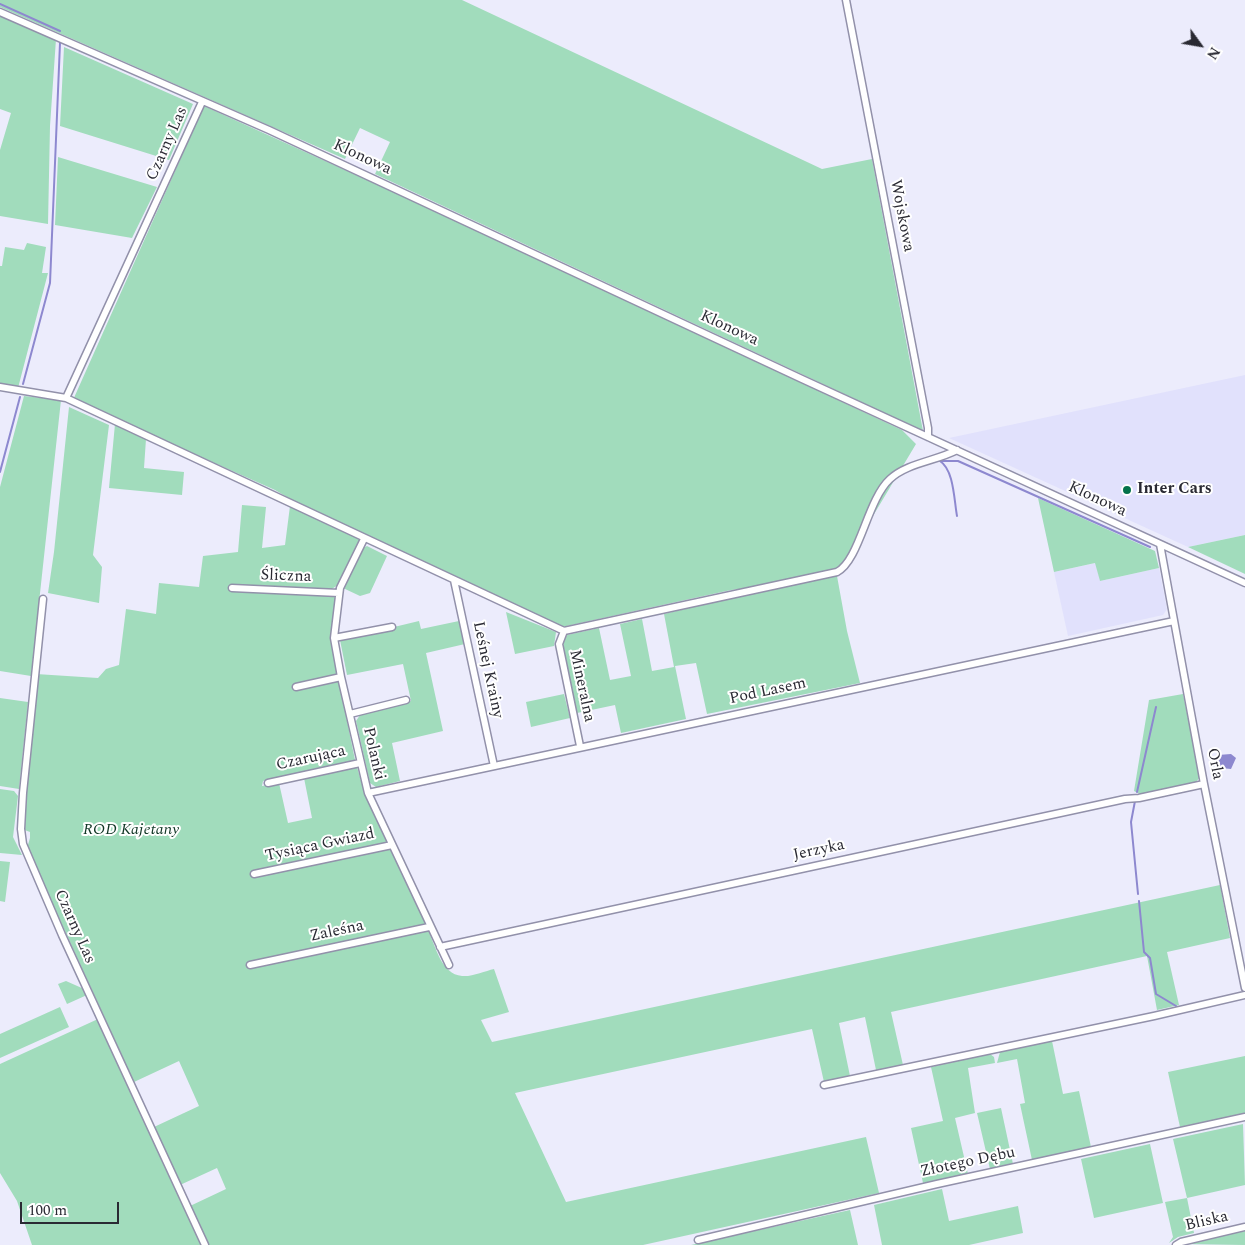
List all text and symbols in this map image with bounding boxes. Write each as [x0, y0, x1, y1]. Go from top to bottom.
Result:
north arrow [1175, 20, 1225, 70]
text: N [1201, 43, 1225, 64]
street label: Czarny Las [143, 104, 193, 184]
street label: Klonowa [330, 136, 394, 180]
street label: Wojskowa [885, 178, 917, 254]
street label: Klonowa [697, 307, 761, 351]
street label: Klonowa [1065, 478, 1129, 522]
place label: Inter Cars [1137, 480, 1212, 500]
marker: Inter Cars [1121, 484, 1133, 496]
street label: Śliczna [260, 567, 312, 587]
street label: Leśnej Krainy [467, 620, 507, 720]
street label: Mineralna [564, 648, 598, 724]
street label: Pod Lasem [728, 675, 808, 709]
street label: Polanki [358, 726, 388, 782]
street label: Czarująca [275, 742, 347, 776]
street label: Orla [1202, 747, 1226, 781]
park label: ROD Kajetany [83, 821, 179, 841]
street label: Tysiąca Gwiazd [264, 825, 376, 867]
street label: Jerzyka [792, 836, 846, 866]
street label: Czarny Las [49, 887, 99, 967]
street label: Zaleśna [308, 917, 366, 947]
street label: Złotego Dębu [919, 1144, 1017, 1182]
scale bar [22, 1192, 121, 1224]
text: 100 m [28, 1199, 67, 1222]
street label: Bliska [1184, 1208, 1230, 1236]

